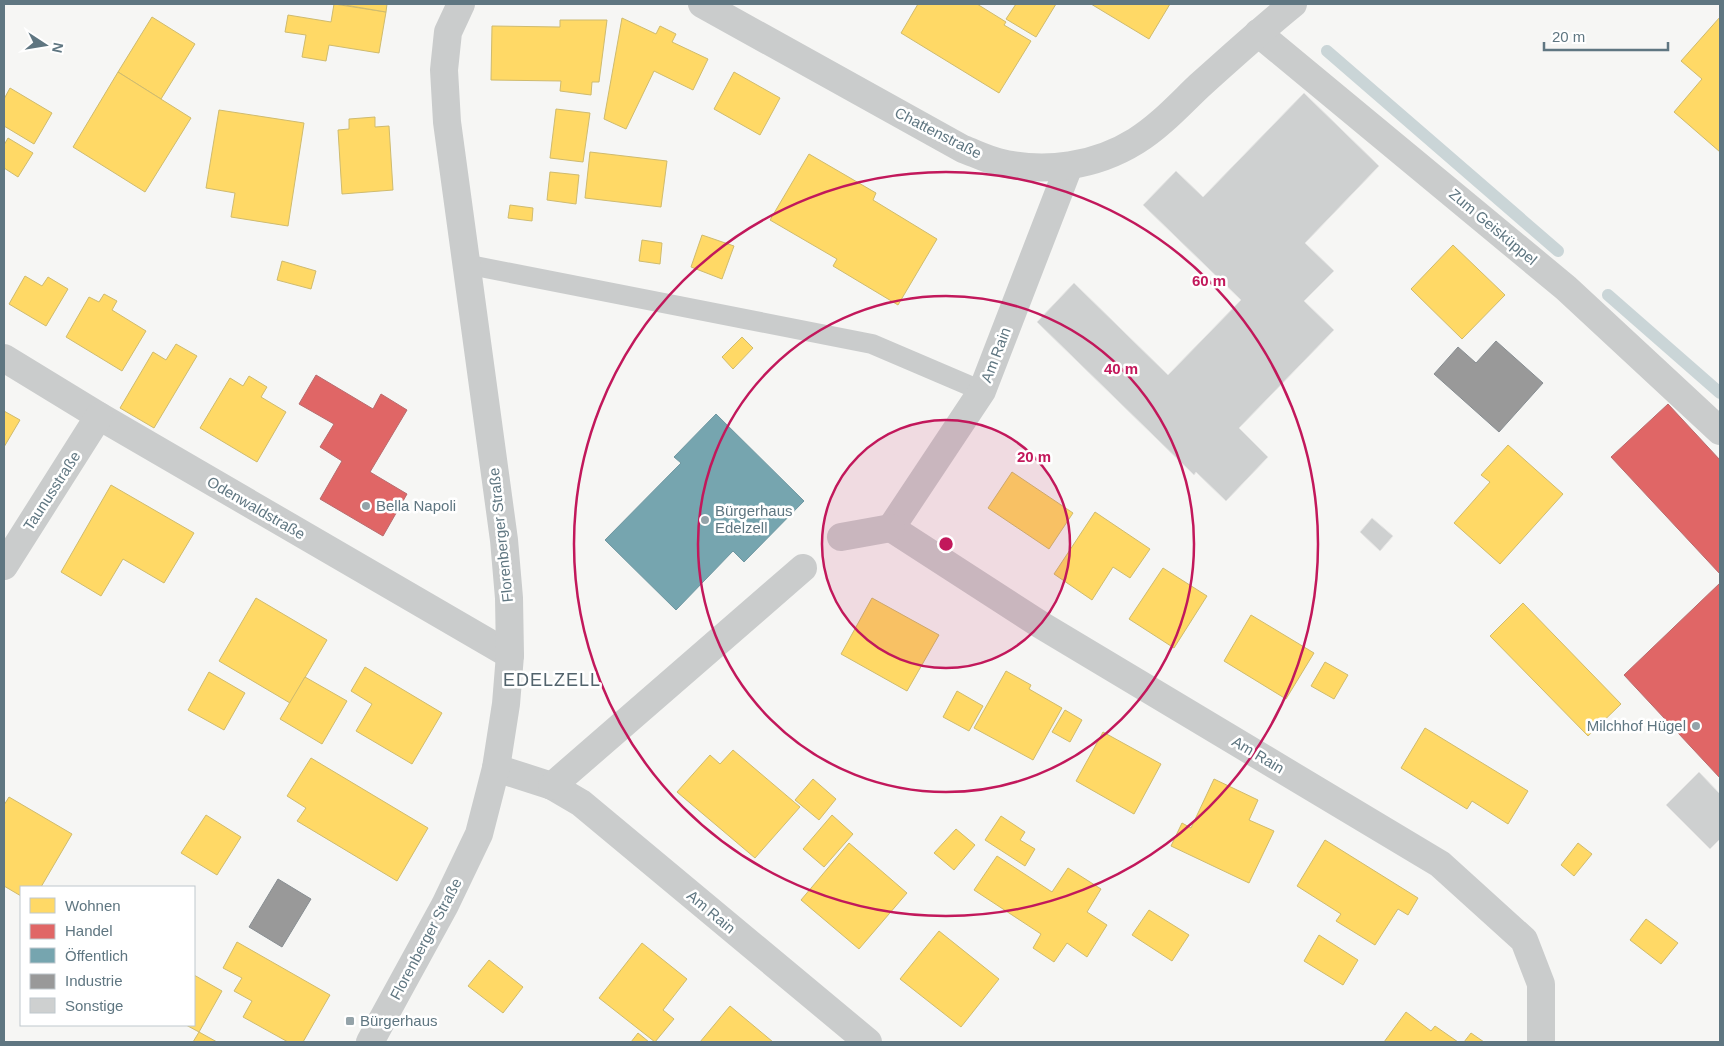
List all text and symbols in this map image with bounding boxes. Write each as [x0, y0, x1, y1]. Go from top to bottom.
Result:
north arrow [20, 20, 70, 70]
scale bar [1544, 20, 1668, 52]
text: 20 m [1552, 28, 1585, 45]
text: N [49, 41, 67, 54]
street label: Chattenstraße [892, 103, 984, 162]
street label: Zum Geisküppel [1446, 185, 1541, 268]
text: 60 m [1192, 272, 1226, 289]
street label: Am Rain [977, 325, 1014, 385]
text: 40 m [1104, 360, 1138, 377]
street label: Taunusstraße [20, 448, 83, 533]
text: 20 m [1017, 448, 1051, 465]
street label: Florenberger Straße [485, 467, 516, 603]
street label: Odenwaldstraße [204, 473, 308, 542]
place label: Bella Napoli [376, 497, 456, 514]
marker: Bella Napoli [360, 500, 372, 512]
place label: Bürgerhaus Edelzell [715, 502, 793, 536]
marker: Bürgerhaus Edelzell [699, 514, 711, 526]
centre of rings [937, 535, 955, 553]
district label: EDELZELL [503, 670, 601, 690]
place label: Milchhof Hügel [1587, 717, 1686, 734]
marker: Milchhof Hügel [1690, 720, 1702, 732]
street label: Am Rain [1229, 732, 1287, 777]
street label: Florenberger Straße [386, 875, 465, 1002]
legend [20, 886, 195, 1026]
street label: Am Rain [684, 887, 739, 937]
text: Wohnen [65, 897, 121, 914]
text: Handel [65, 922, 113, 939]
text: Öffentlich [65, 947, 128, 964]
text: Industrie [65, 972, 123, 989]
text: Sonstige [65, 997, 123, 1014]
place label: Bürgerhaus [360, 1012, 438, 1029]
marker: Bürgerhaus [344, 1015, 356, 1027]

